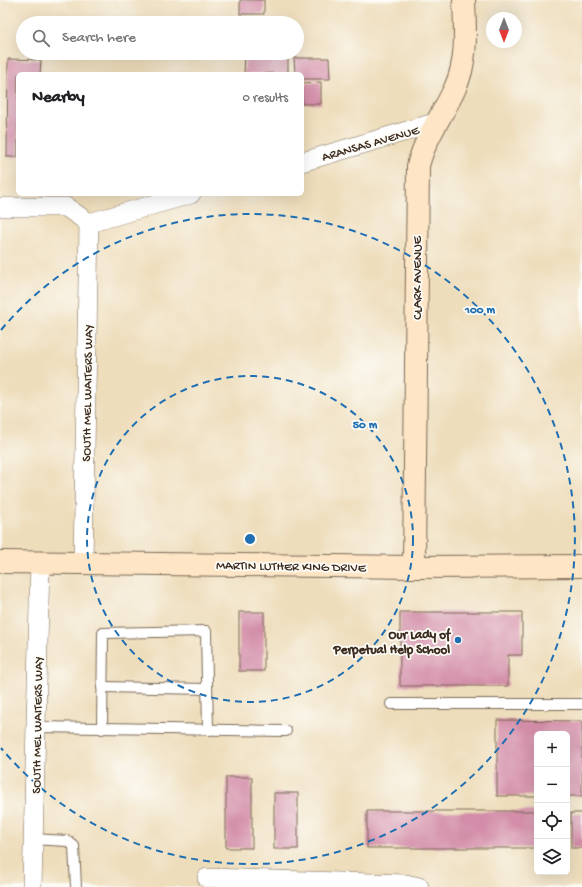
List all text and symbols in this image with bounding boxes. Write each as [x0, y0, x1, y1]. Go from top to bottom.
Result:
north arrow [486, 12, 522, 48]
search box [16, 16, 304, 60]
icon: search [30, 27, 52, 49]
text: Search here [62, 29, 136, 47]
text: Nearby [32, 88, 85, 108]
text: 0 results [242, 91, 288, 106]
street label: ARANSAS AVENUE [320, 123, 422, 165]
street label: CLARK AVENUE [411, 235, 426, 320]
text: 100 m [464, 304, 495, 318]
street label: SOUTH MEL WAITERS WAY [80, 324, 97, 462]
text: 50 m [353, 419, 378, 433]
centre of rings [243, 532, 257, 546]
street label: MARTIN LUTHER KING DRIVE [216, 559, 367, 576]
place label: Our Lady of Perpetual Help School [333, 627, 452, 659]
marker: Our Lady of Perpetual Help School [453, 635, 463, 645]
street label: SOUTH MEL WAITERS WAY [30, 656, 47, 794]
map controls [534, 731, 570, 875]
button: + [534, 731, 570, 767]
button: − [534, 767, 570, 803]
button: locate [534, 803, 570, 839]
button: layers [534, 839, 570, 875]

